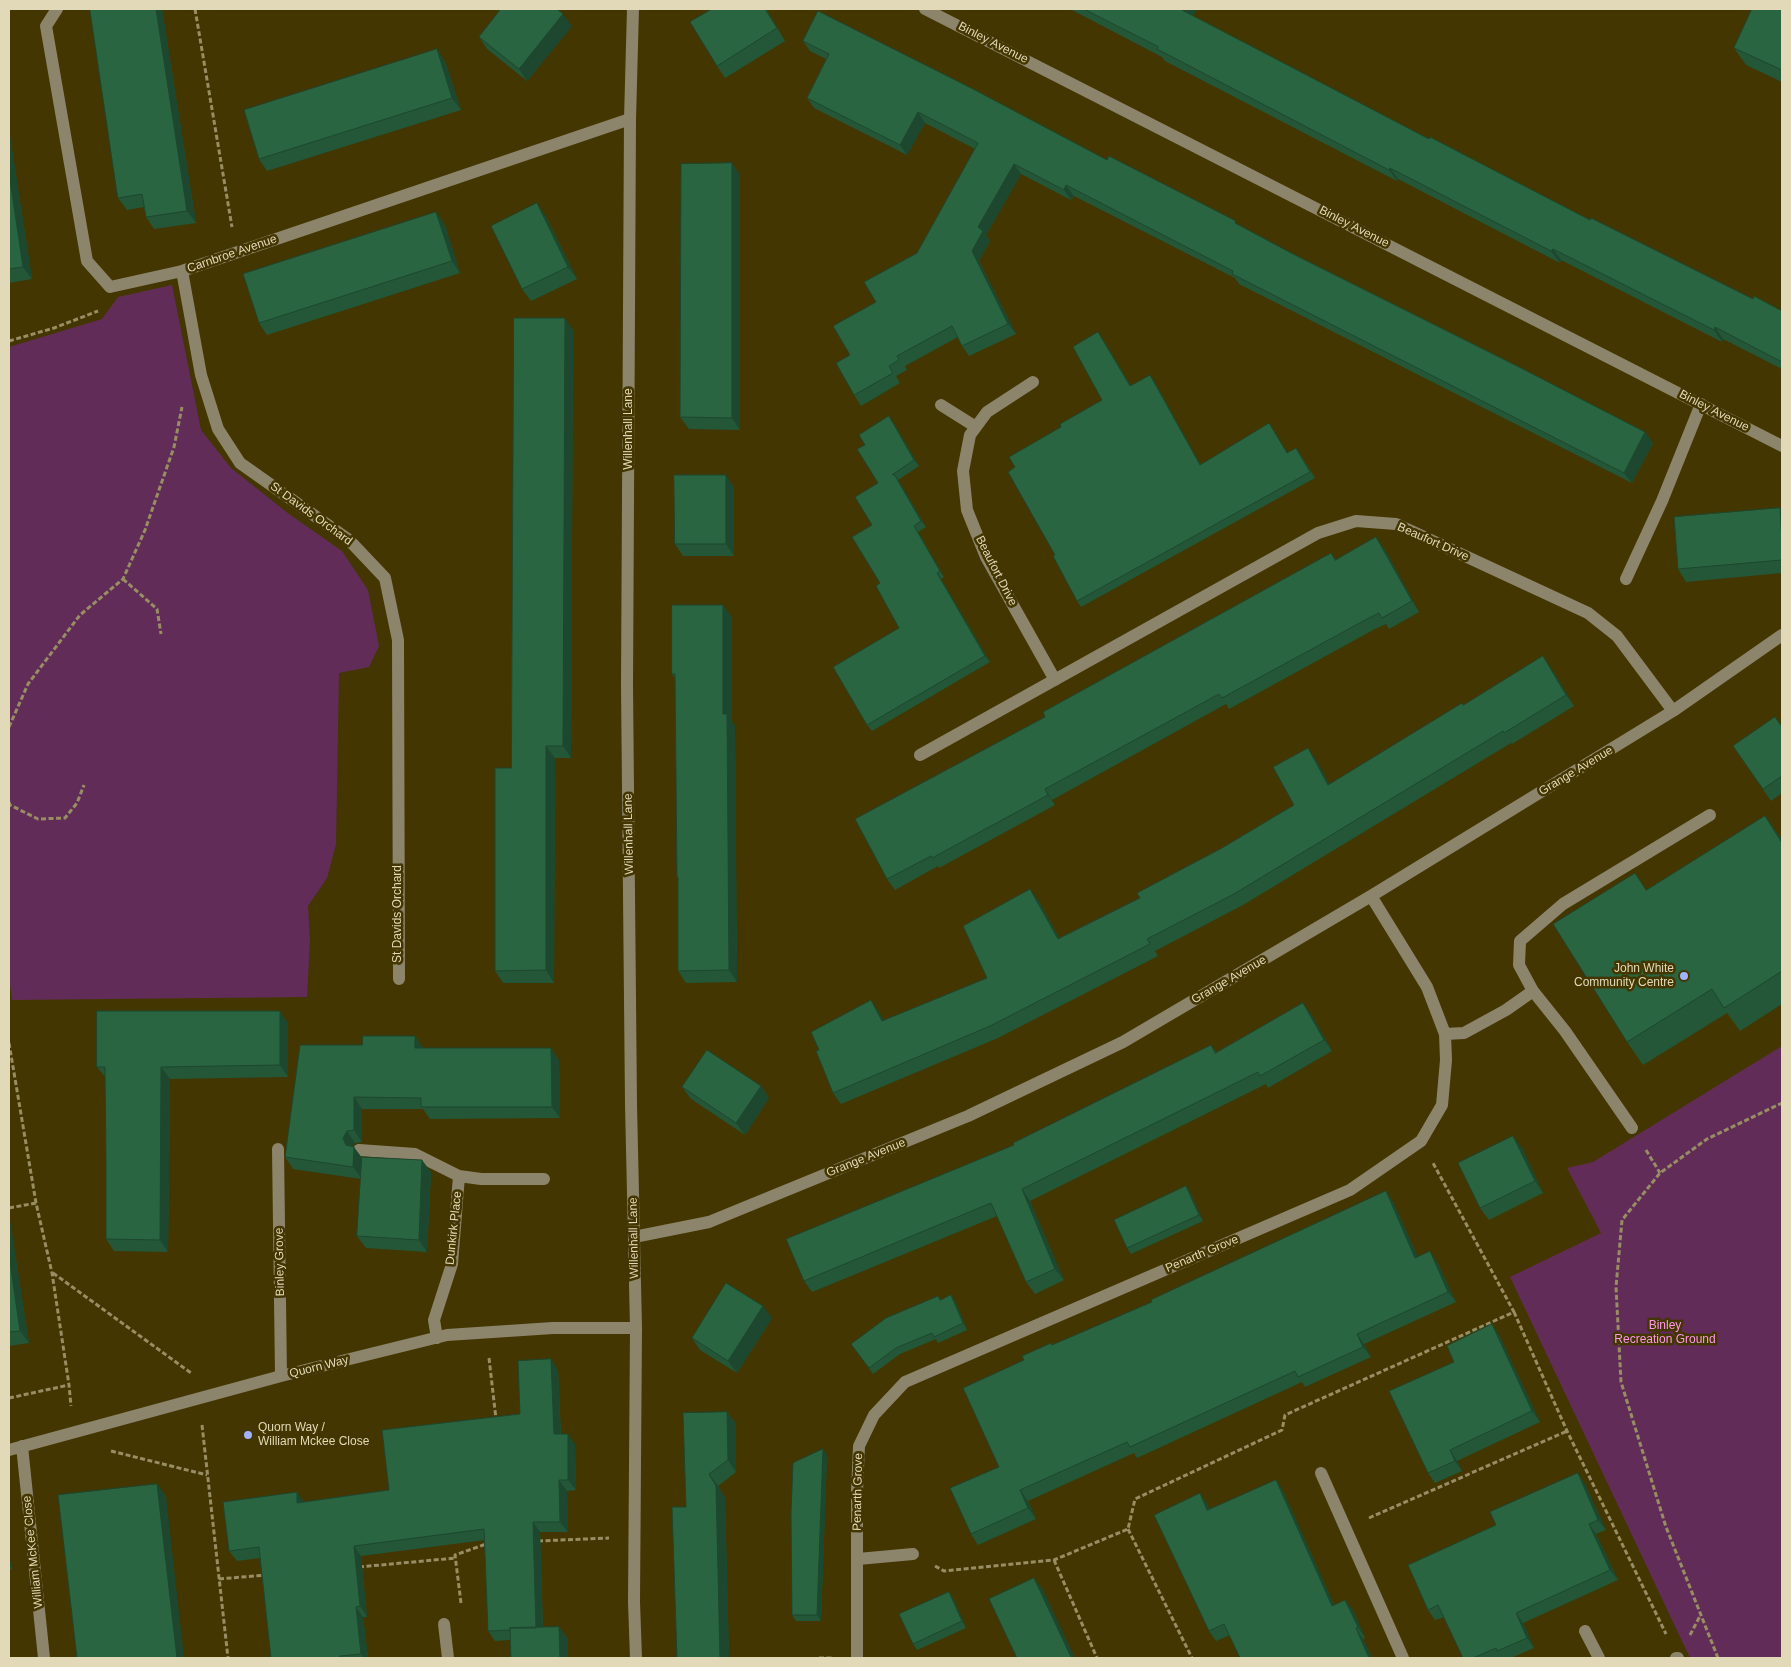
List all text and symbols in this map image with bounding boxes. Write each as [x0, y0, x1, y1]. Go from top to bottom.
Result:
street label: Binley Avenue [956, 19, 1030, 67]
street label: Binley Avenue [1317, 203, 1391, 251]
street label: Carnbroe Avenue [185, 232, 279, 276]
street label: Binley Avenue [1677, 387, 1751, 435]
street label: Willenhall Lane [622, 388, 636, 470]
street label: St Davids Orchard [267, 479, 355, 549]
street label: Beaufort Drive [1395, 520, 1471, 564]
street label: Beaufort Drive [972, 534, 1020, 608]
street label: Grange Avenue [1536, 743, 1616, 799]
street label: Willenhall Lane [621, 793, 637, 875]
street label: St Davids Orchard [391, 865, 405, 963]
street label: Grange Avenue [1189, 953, 1269, 1007]
place label: John White Community Centre [1574, 962, 1674, 990]
marker: John White Community Centre [1678, 970, 1690, 982]
street label: Grange Avenue [824, 1136, 908, 1180]
street label: Dunkirk Place [443, 1190, 465, 1266]
street label: Willenhall Lane [626, 1197, 642, 1279]
street label: Binley Grove [272, 1228, 288, 1296]
street label: Penarth Grove [1163, 1232, 1241, 1276]
park label: Binley Recreation Ground [1614, 1319, 1716, 1347]
street label: Quorn Way [288, 1353, 350, 1381]
place label: Quorn Way / William Mckee Close [258, 1421, 369, 1449]
marker: Quorn Way / William Mckee Close [242, 1429, 254, 1441]
street label: Penarth Grove [850, 1453, 866, 1531]
street label: William McKee Close [20, 1495, 46, 1609]

